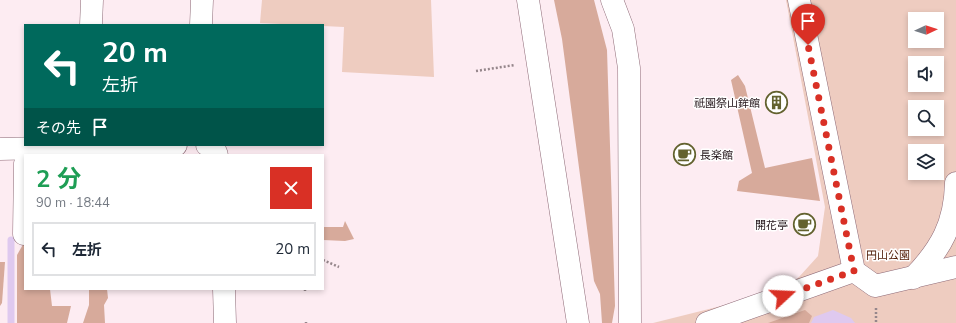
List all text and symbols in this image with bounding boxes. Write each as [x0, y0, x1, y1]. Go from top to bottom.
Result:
pin [791, 4, 825, 45]
icon: arrive [797, 10, 819, 32]
north arrow [908, 12, 944, 48]
map controls [908, 12, 944, 180]
text: 20 m [102, 34, 168, 72]
icon: left [36, 40, 88, 92]
button: sound [908, 56, 944, 92]
text: 左折 [102, 73, 138, 97]
building icon: 祇園祭山鉾館 [763, 90, 789, 116]
place label: 祇園祭山鉾館 [694, 96, 760, 111]
button: search [908, 100, 944, 136]
icon: arrive [89, 116, 111, 138]
text: その先 [36, 118, 81, 138]
cafe icon: 長楽館 [671, 142, 697, 168]
button: layers [908, 144, 944, 180]
place label: 長楽館 [700, 148, 733, 163]
text: 2 分 [36, 163, 81, 195]
button: close [270, 167, 312, 209]
text: 90 m · 18:44 [36, 194, 110, 212]
cafe icon: 開花亭 [791, 212, 817, 238]
place label: 開花亭 [755, 218, 788, 233]
icon: left [38, 238, 60, 260]
text: 20 m [275, 239, 310, 259]
text: 左折 [72, 240, 102, 260]
park label: 円山公園 [866, 248, 910, 263]
position arrow [762, 275, 804, 317]

